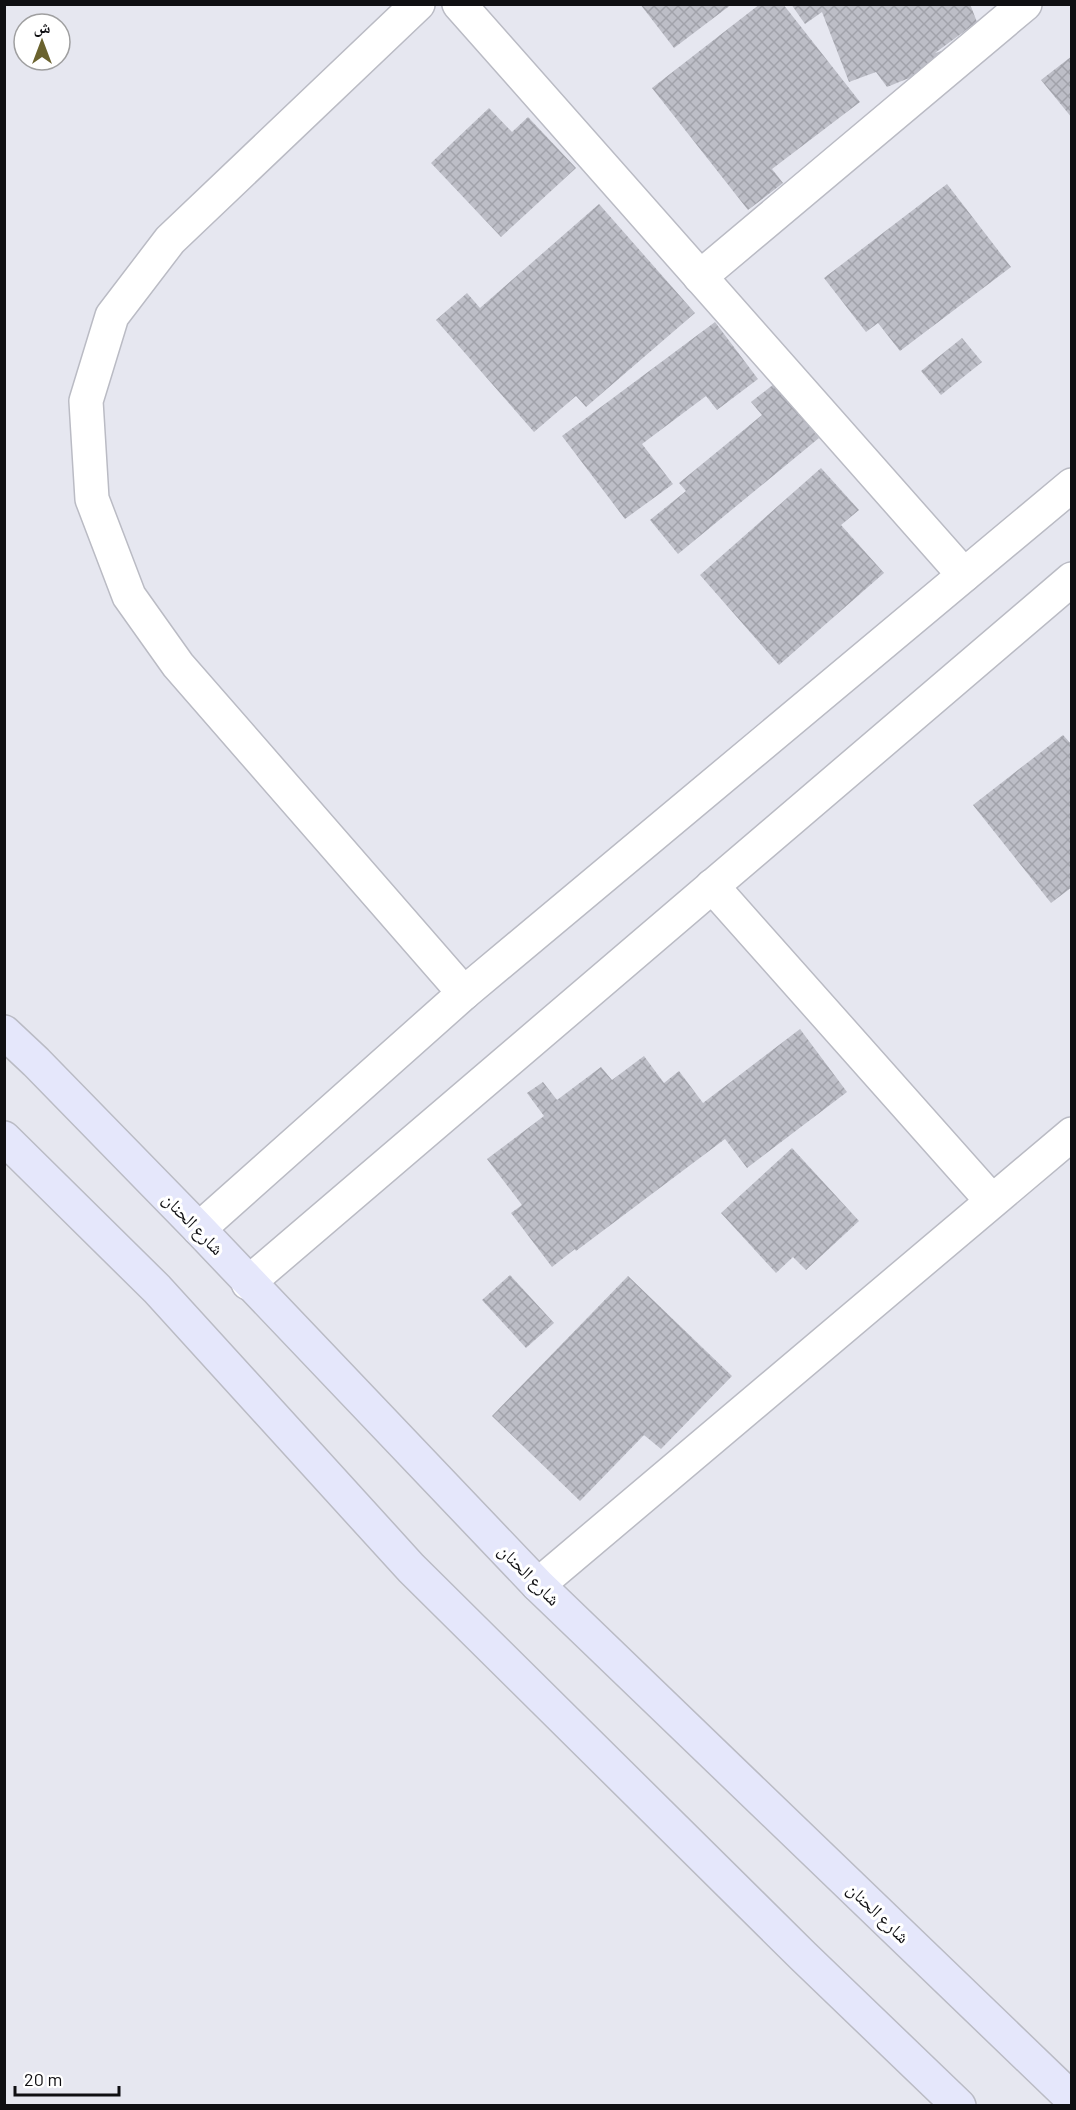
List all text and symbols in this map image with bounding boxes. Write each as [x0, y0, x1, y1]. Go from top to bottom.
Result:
north arrow [12, 12, 72, 72]
text: ش [34, 17, 51, 37]
street label: شارع الحنان [158, 1188, 229, 1260]
street label: شارع الحنان [494, 1539, 565, 1610]
street label: شارع الحنان [842, 1877, 914, 1948]
scale bar [15, 2059, 118, 2097]
text: 20 m [24, 2068, 62, 2090]

